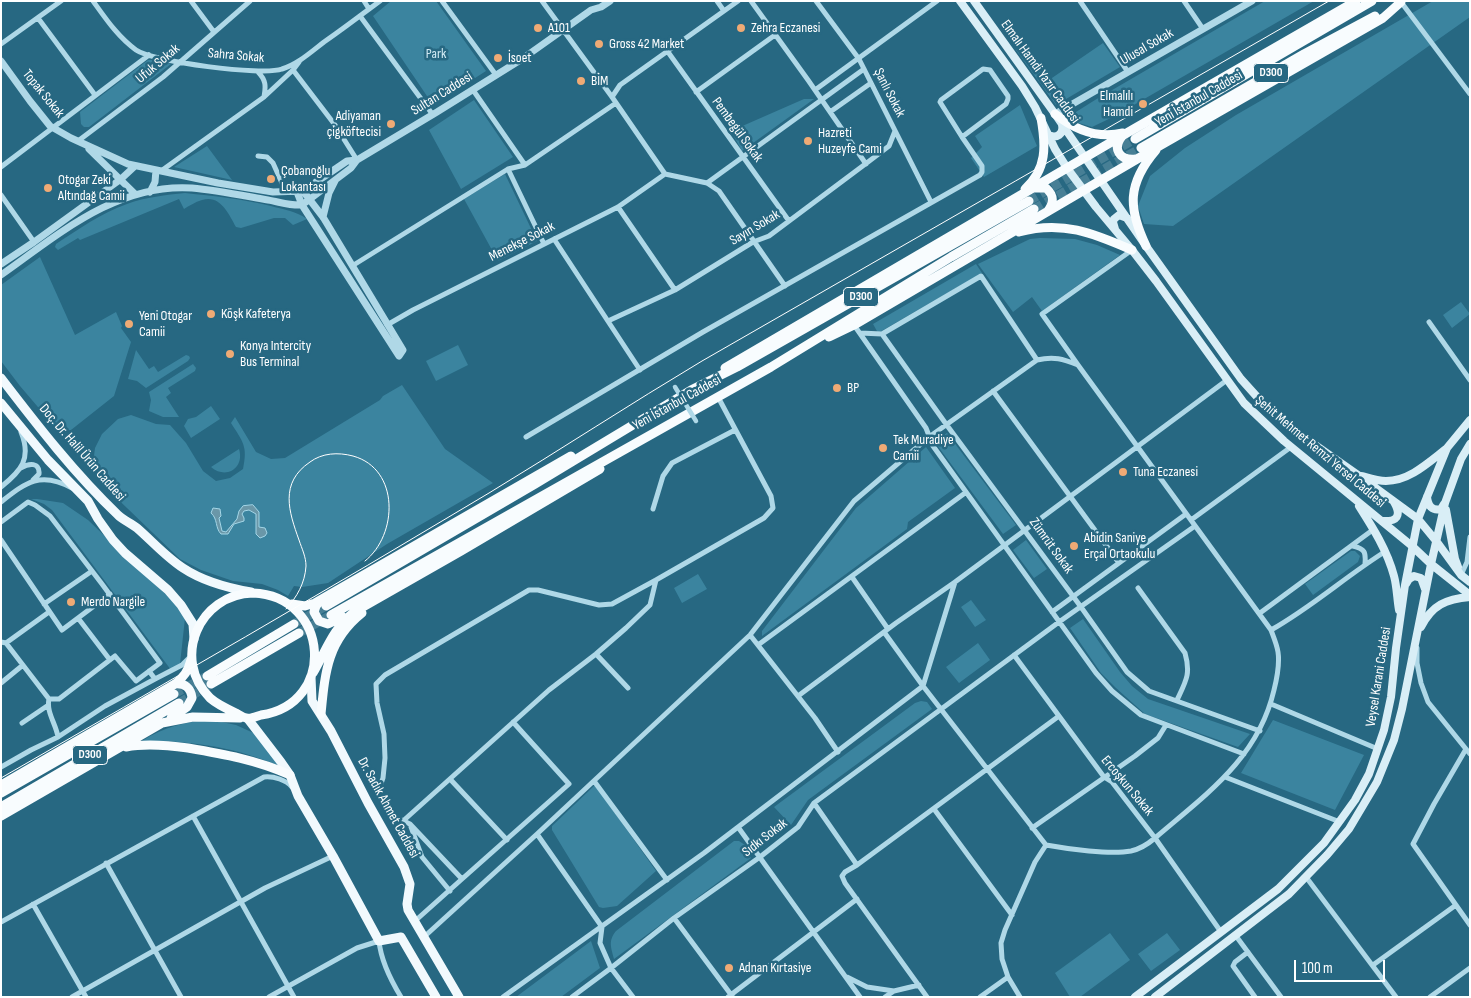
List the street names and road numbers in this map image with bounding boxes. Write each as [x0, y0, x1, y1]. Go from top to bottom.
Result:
street label: Elmalı Hamdi Yazır Caddesi [997, 17, 1083, 127]
street label: Ulusal Sokak [1117, 25, 1177, 69]
street label: Ufuk Sokak [133, 41, 183, 87]
street label: Sahra Sokak [207, 45, 265, 67]
road number: D300 [1254, 64, 1288, 82]
street label: Topak Sokak [18, 66, 68, 122]
street label: Şanlı Sokak [870, 66, 908, 120]
street label: Yeni İstanbul Caddesi [1152, 67, 1246, 131]
street label: Sultan Caddesi [408, 69, 476, 119]
street label: Pembegül Sokak [708, 94, 766, 166]
street label: Sayın Sokak [727, 207, 783, 249]
street label: Menekşe Sokak [486, 218, 558, 266]
road number: D300 [844, 288, 878, 306]
street label: Yeni İstanbul Caddesi [630, 372, 724, 434]
street label: Şehit Mehmet Remzi Yersel Caddesi [1251, 392, 1389, 512]
street label: Doç. Dr. Halil Ürün Caddesi [35, 401, 129, 505]
street label: Zümrüt Sokak [1025, 515, 1077, 577]
street label: Veysel Karani Caddesi [1363, 626, 1395, 728]
road number: D300 [72, 746, 108, 764]
street label: Ercoşkun Sokak [1097, 753, 1157, 819]
street label: Dr. Sadık Ahmet Caddesi [353, 755, 423, 861]
street label: Sıdkı Sokak [739, 815, 791, 861]

